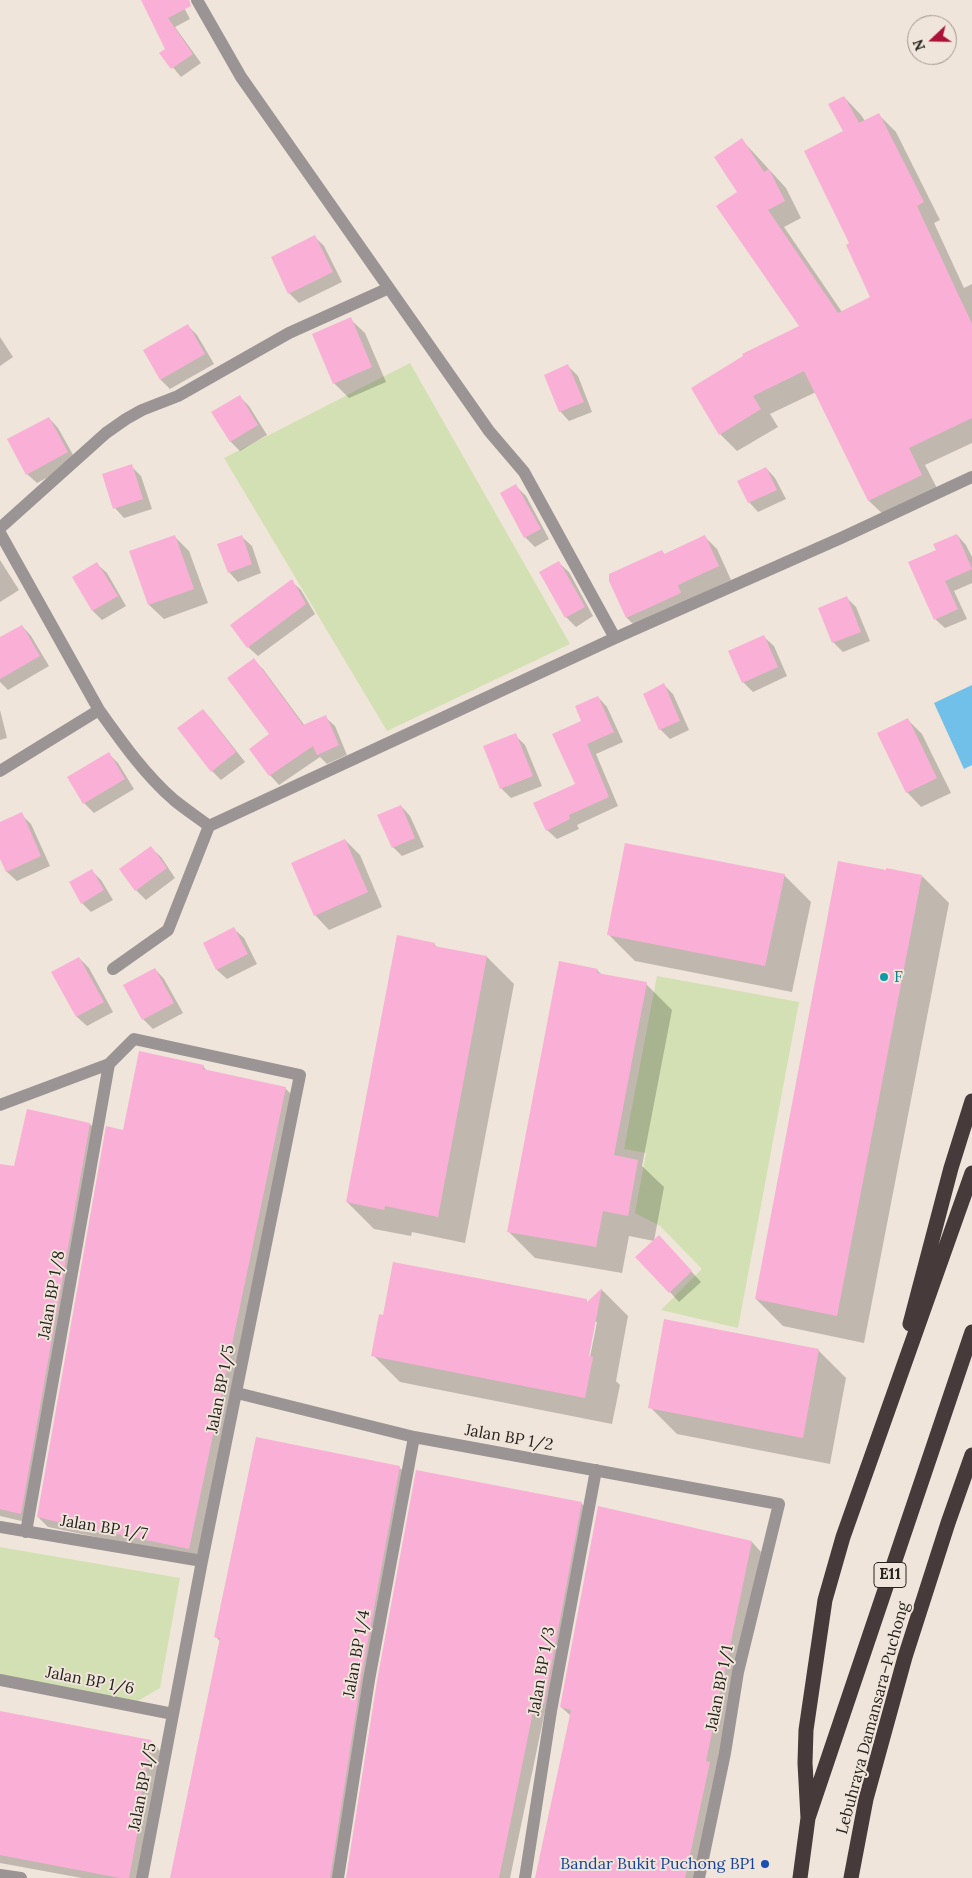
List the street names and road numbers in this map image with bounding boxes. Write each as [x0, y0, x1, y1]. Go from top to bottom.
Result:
street label: Jalan BP 1/8 [35, 1249, 69, 1341]
street label: Jalan BP 1/5 [203, 1343, 239, 1435]
street label: Jalan BP 1/2 [463, 1421, 555, 1455]
street label: Jalan BP 1/7 [59, 1512, 149, 1544]
road number: E11 [874, 1562, 906, 1588]
street label: Lebuhraya Damansara–Puchong [833, 1600, 913, 1836]
street label: Jalan BP 1/4 [340, 1609, 374, 1699]
street label: Jalan BP 1/3 [525, 1625, 559, 1717]
street label: Jalan BP 1/1 [702, 1644, 738, 1732]
street label: Jalan BP 1/6 [44, 1663, 136, 1699]
street label: Jalan BP 1/5 [125, 1741, 161, 1833]

